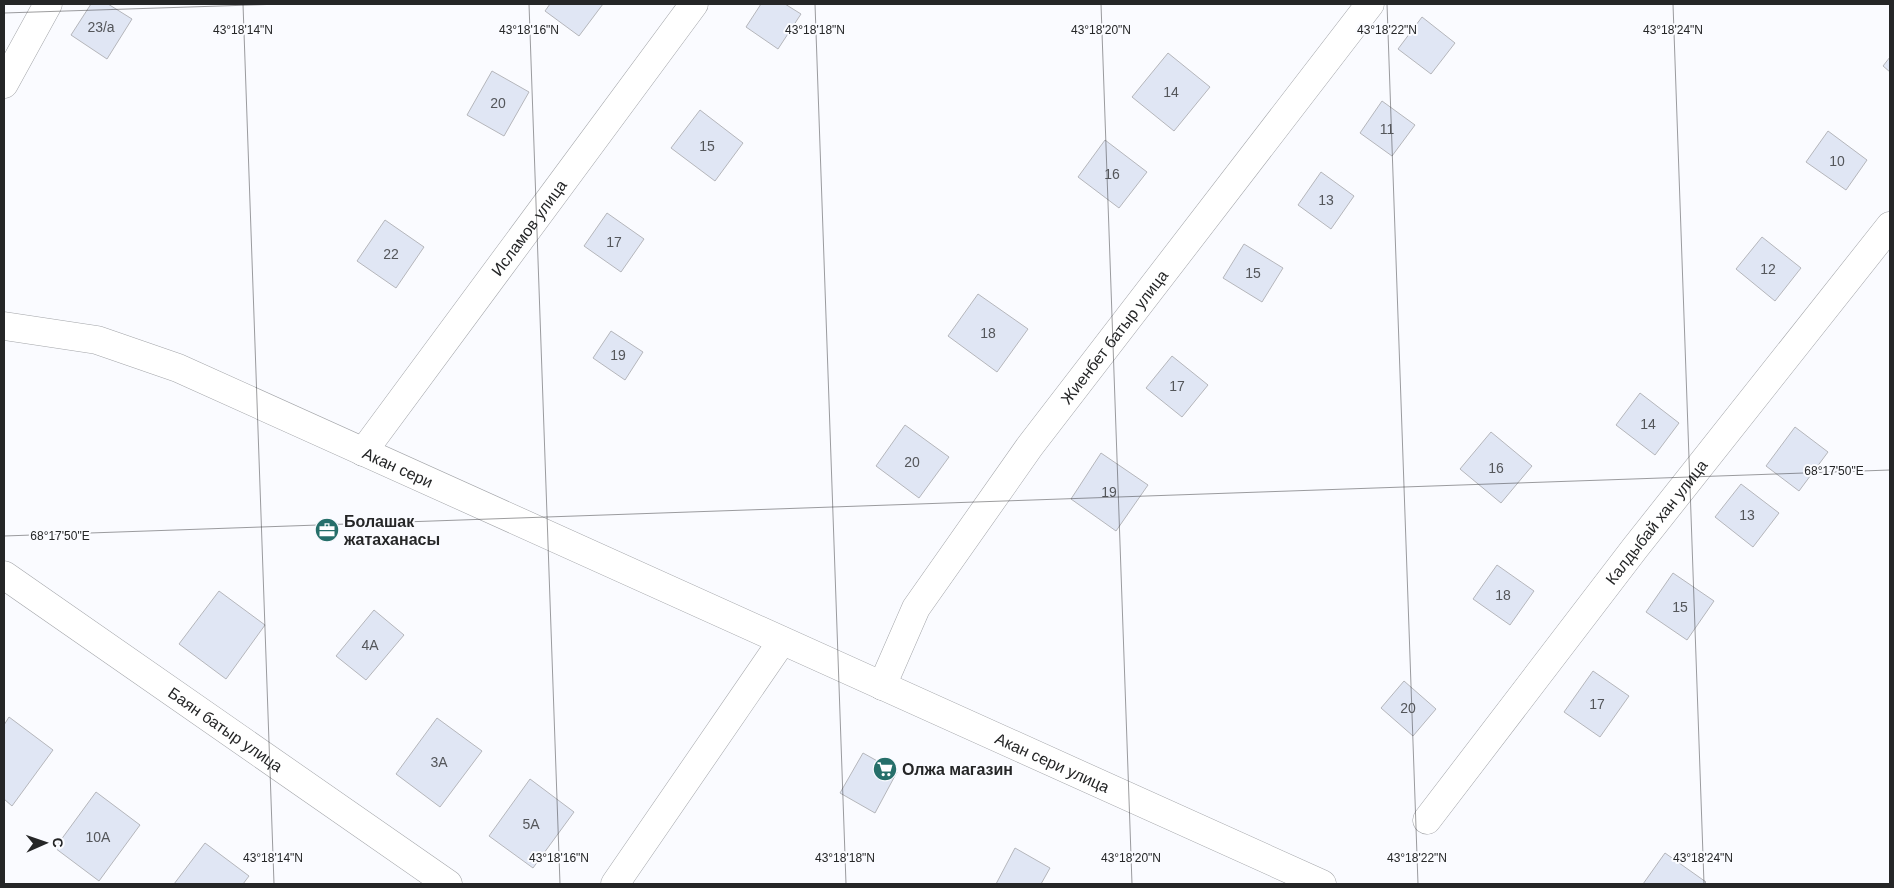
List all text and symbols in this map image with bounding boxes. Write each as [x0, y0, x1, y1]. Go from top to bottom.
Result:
house number: 23/а [87, 19, 115, 35]
text: 43°18'14"N [213, 23, 273, 37]
text: 43°18'16"N [499, 23, 559, 37]
text: 43°18'18"N [785, 23, 845, 37]
text: 43°18'20"N [1071, 23, 1131, 37]
text: 43°18'22"N [1357, 23, 1417, 37]
text: 43°18'24"N [1643, 23, 1703, 37]
house number: 14 [1163, 84, 1179, 100]
house number: 20 [490, 95, 506, 111]
house number: 11 [1380, 121, 1394, 137]
house number: 15 [699, 138, 715, 154]
house number: 10 [1829, 153, 1845, 169]
house number: 16 [1104, 166, 1120, 182]
street label: Исламов улица [488, 177, 570, 279]
house number: 13 [1318, 192, 1334, 208]
house number: 17 [606, 234, 622, 250]
house number: 22 [383, 246, 399, 262]
house number: 12 [1760, 261, 1776, 277]
house number: 15 [1245, 265, 1261, 281]
street label: Жиенбет батыр улица [1058, 267, 1171, 407]
house number: 18 [980, 325, 996, 341]
house number: 19 [610, 347, 626, 363]
house number: 17 [1169, 378, 1185, 394]
house number: 14 [1640, 416, 1656, 432]
street label: Акан сери [360, 444, 435, 491]
house number: 20 [904, 454, 920, 470]
street label: Калдыбай хан улица [1602, 456, 1711, 588]
house number: 16 [1488, 460, 1504, 476]
text: 68°17'50"E [1804, 464, 1864, 478]
house number: 19 [1101, 484, 1117, 500]
house number: 13 [1739, 507, 1755, 523]
place label: Болашак жатаханасы [343, 513, 440, 548]
office icon: Болашак жатаханасы [314, 517, 340, 543]
text: 68°17'50"E [30, 529, 90, 543]
house number: 18 [1495, 587, 1511, 603]
house number: 15 [1672, 599, 1688, 615]
house number: 4А [361, 637, 379, 653]
street label: Баян батыр улица [165, 684, 286, 775]
house number: 17 [1589, 696, 1605, 712]
house number: 20 [1400, 700, 1416, 716]
street label: Акан сери улица [992, 730, 1112, 796]
house number: 3А [430, 754, 448, 770]
supermarket icon: Олжа магазин [872, 756, 898, 782]
place label: Олжа магазин [902, 761, 1013, 778]
house number: 5А [522, 816, 540, 832]
north arrow [20, 818, 70, 868]
house number: 10А [86, 829, 111, 845]
text: С [50, 837, 66, 848]
text: 43°18'14"N [243, 851, 303, 865]
text: 43°18'16"N [529, 851, 589, 865]
text: 43°18'18"N [815, 851, 875, 865]
text: 43°18'20"N [1101, 851, 1161, 865]
text: 43°18'22"N [1387, 851, 1447, 865]
text: 43°18'24"N [1673, 851, 1733, 865]

